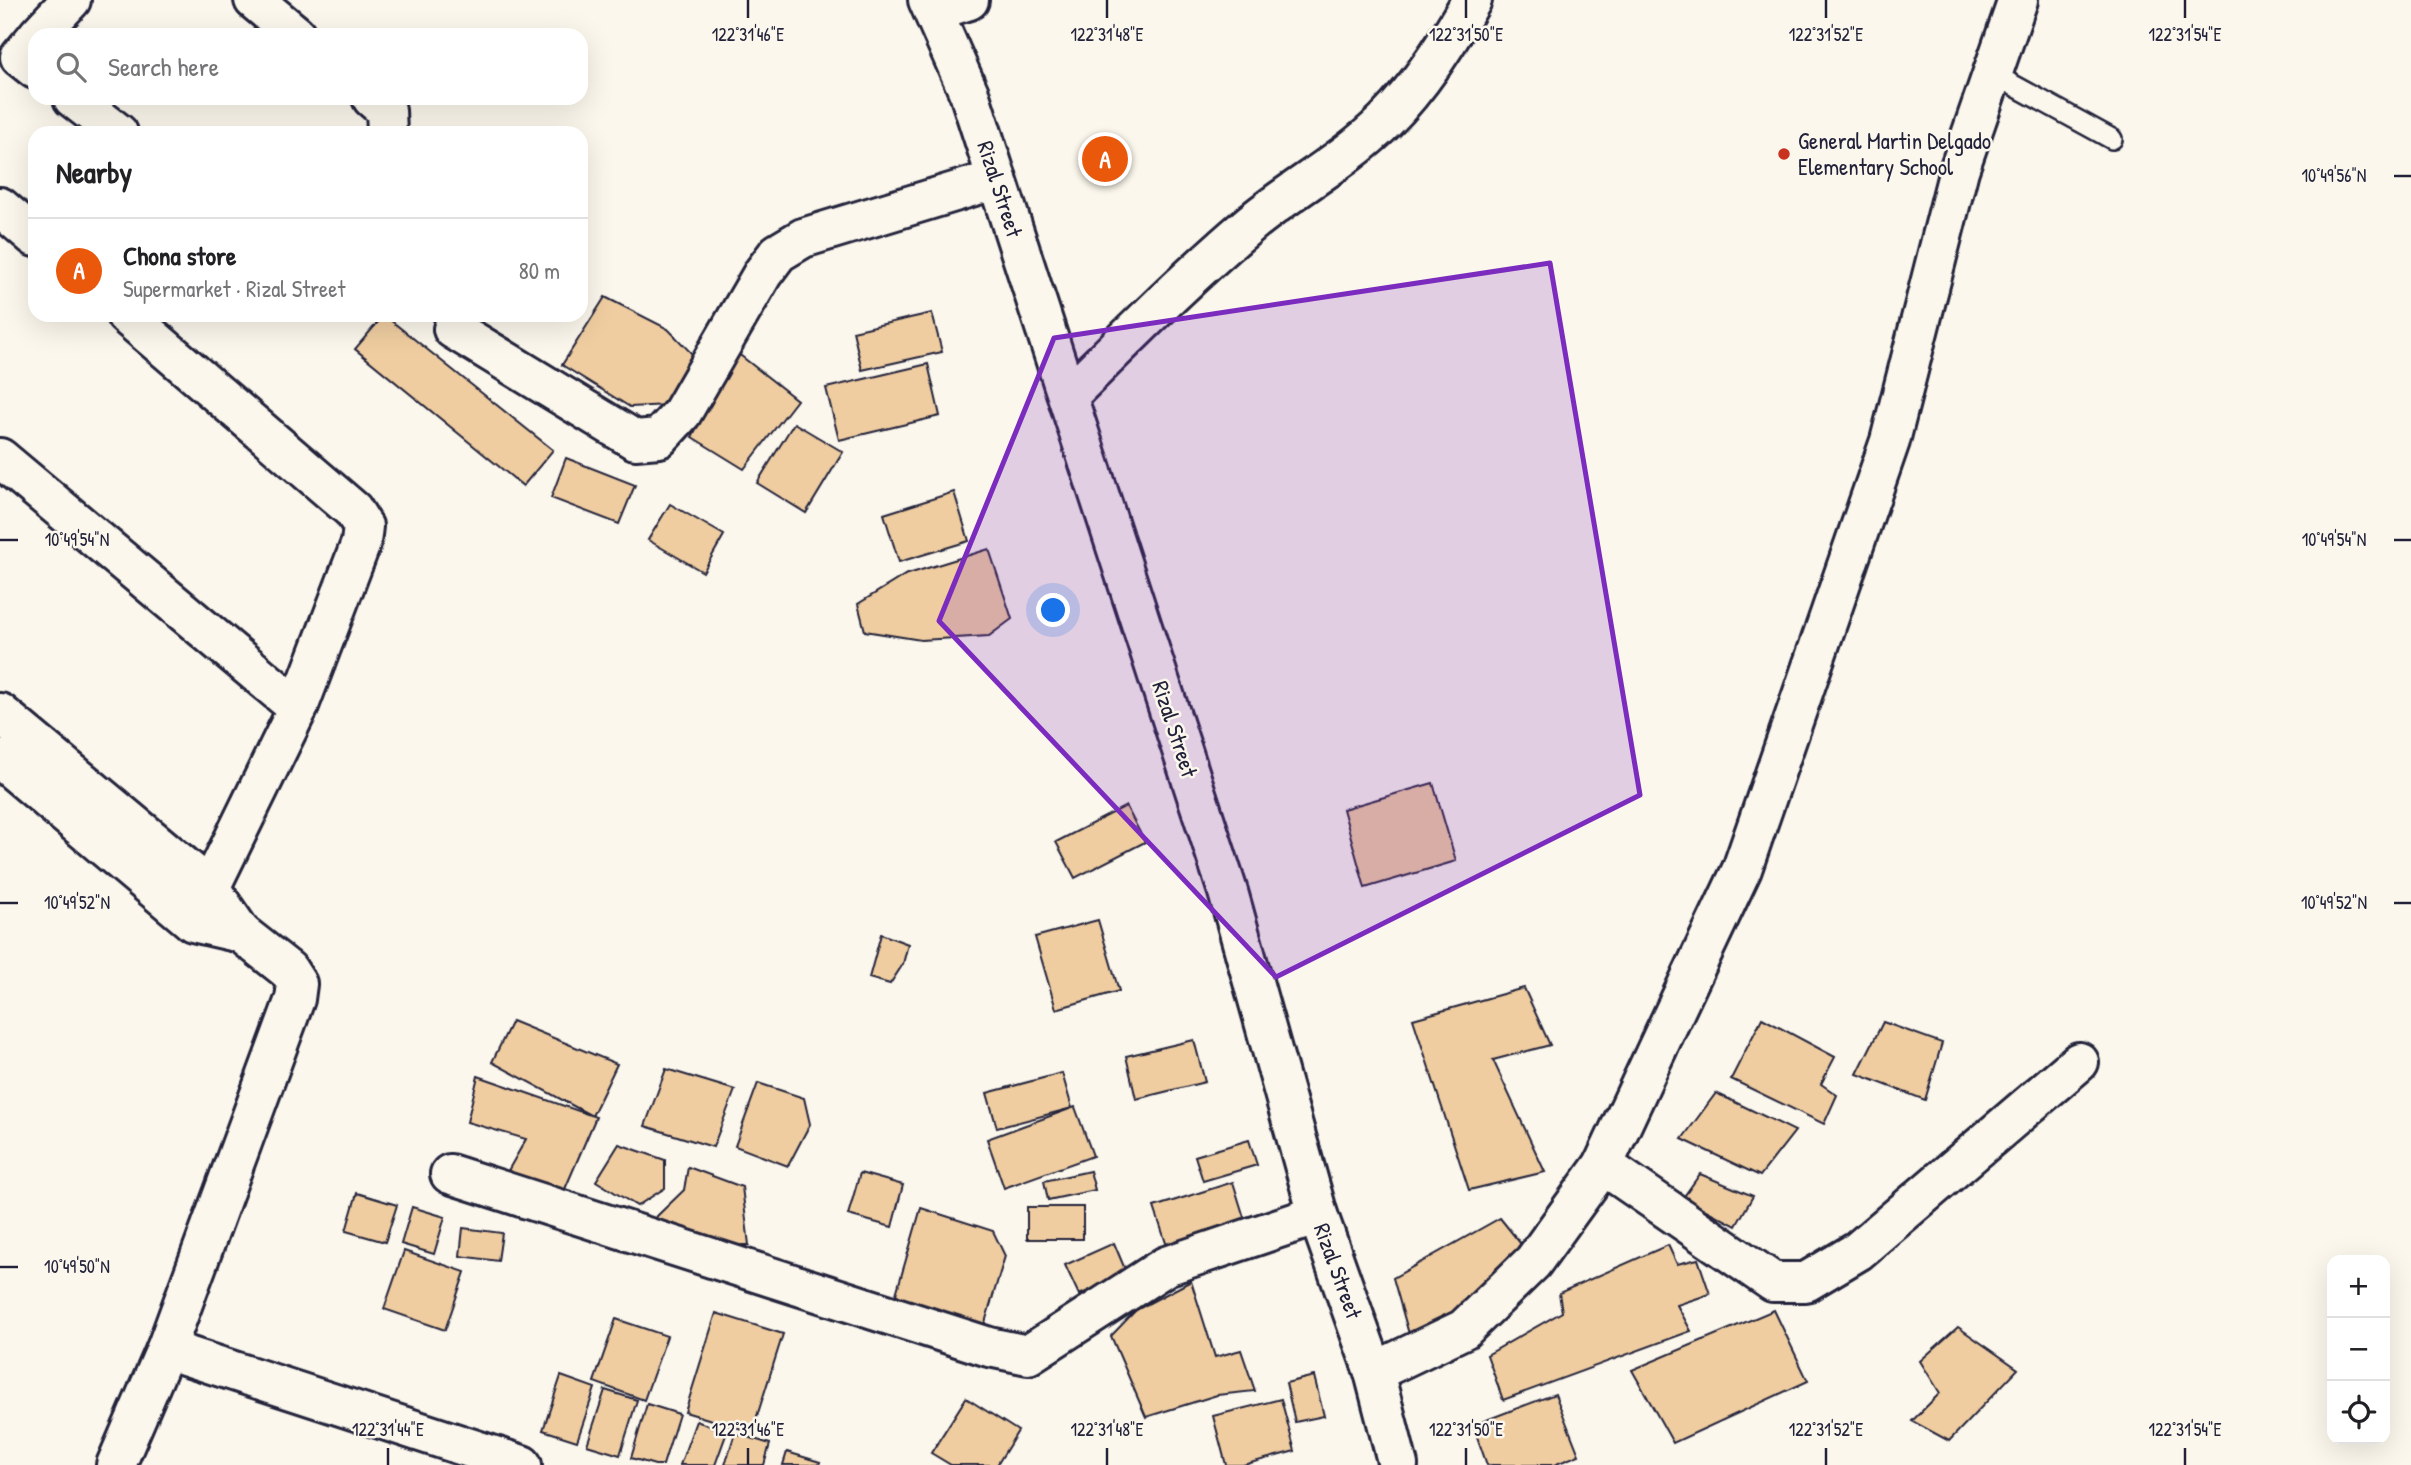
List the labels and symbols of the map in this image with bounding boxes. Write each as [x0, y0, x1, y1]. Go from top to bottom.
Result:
text: 122°31'46"E [712, 22, 784, 47]
text: 122°31'48"E [1070, 22, 1144, 47]
text: 122°31'50"E [1429, 22, 1503, 47]
text: 122°31'52"E [1789, 22, 1863, 47]
text: 122°31'54"E [2149, 22, 2221, 47]
place label: General Martin Delgado Elementary School [1798, 125, 1991, 182]
pin: A [1082, 133, 1128, 185]
street label: Rizal Street [970, 137, 1031, 242]
marker: General Martin Delgado Elementary School [1776, 146, 1792, 162]
text: 10°49'56"N [2302, 163, 2366, 188]
text: 10°49'54"N [45, 527, 109, 552]
text: 10°49'54"N [2302, 527, 2366, 552]
your location [1036, 593, 1070, 627]
street label: Rizal Street [1145, 677, 1206, 782]
text: 10°49'52"N [44, 890, 110, 915]
text: 10°49'52"N [2301, 890, 2367, 915]
street label: Rizal Street [1307, 1219, 1370, 1324]
text: 10°49'50"N [44, 1254, 110, 1279]
text: 122°31'44"E [352, 1417, 424, 1442]
text: 122°31'46"E [712, 1417, 784, 1442]
text: 122°31'48"E [1070, 1417, 1144, 1442]
text: 122°31'50"E [1429, 1417, 1503, 1442]
text: 122°31'52"E [1789, 1417, 1863, 1442]
text: 122°31'54"E [2149, 1417, 2221, 1442]

